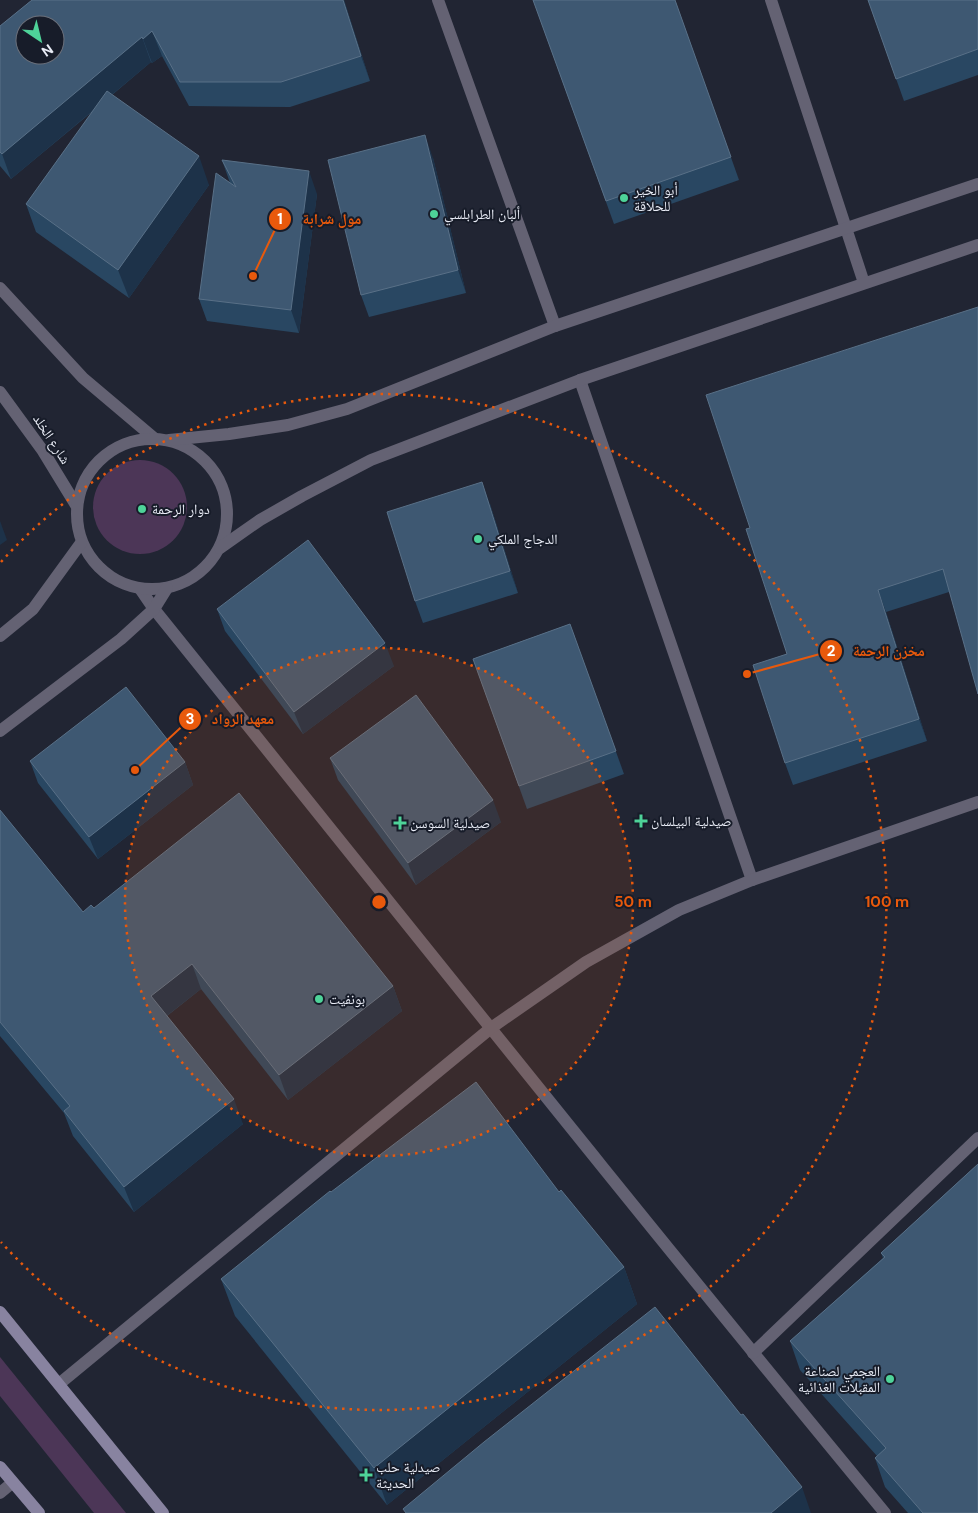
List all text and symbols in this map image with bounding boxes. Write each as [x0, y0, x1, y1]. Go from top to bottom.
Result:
north arrow [15, 15, 65, 65]
text: N [38, 40, 57, 61]
place label: أبو الخير للحلاقة [633, 181, 678, 215]
marker: أبو الخير للحلاقة [618, 192, 630, 204]
callout: مول شرابة [267, 204, 371, 234]
place label: ألبان الطرابلسي [444, 205, 520, 226]
marker: ألبان الطرابلسي [428, 208, 440, 220]
text: 1 [277, 209, 283, 229]
text: مول شرابة [303, 209, 361, 229]
street label: شارع الخلد [28, 411, 75, 468]
place label: دوار الرحمة [152, 500, 210, 518]
marker: دوار الرحمة [136, 503, 148, 515]
place label: الدجاج الملكي [488, 530, 558, 551]
marker: الدجاج الملكي [472, 533, 484, 545]
callout: مخزن الرحمة [818, 636, 935, 666]
text: 2 [827, 641, 836, 661]
text: مخزن الرحمة [853, 641, 925, 661]
callout: معهد الرواد [177, 704, 285, 734]
text: 3 [185, 709, 195, 729]
text: معهد الرواد [212, 709, 274, 729]
place label: صيدلية البيلسان [651, 812, 732, 830]
place label: صيدلية السوسن [410, 814, 490, 832]
marker: صيدلية البيلسان [635, 815, 647, 827]
marker: صيدلية السوسن [394, 817, 406, 829]
text: 50 m [614, 892, 652, 912]
text: 100 m [865, 892, 909, 912]
centre of rings [370, 893, 388, 911]
place label: بونفيت [329, 990, 365, 1008]
marker: بونفيت [313, 993, 325, 1005]
place label: العجمي لصناعة المقبلات الغذائية [798, 1362, 880, 1396]
marker: العجمي لصناعة المقبلات الغذائية [884, 1373, 896, 1385]
place label: صيدلية حلب الحديثة [376, 1458, 441, 1492]
marker: صيدلية حلب الحديثة [360, 1469, 372, 1481]

